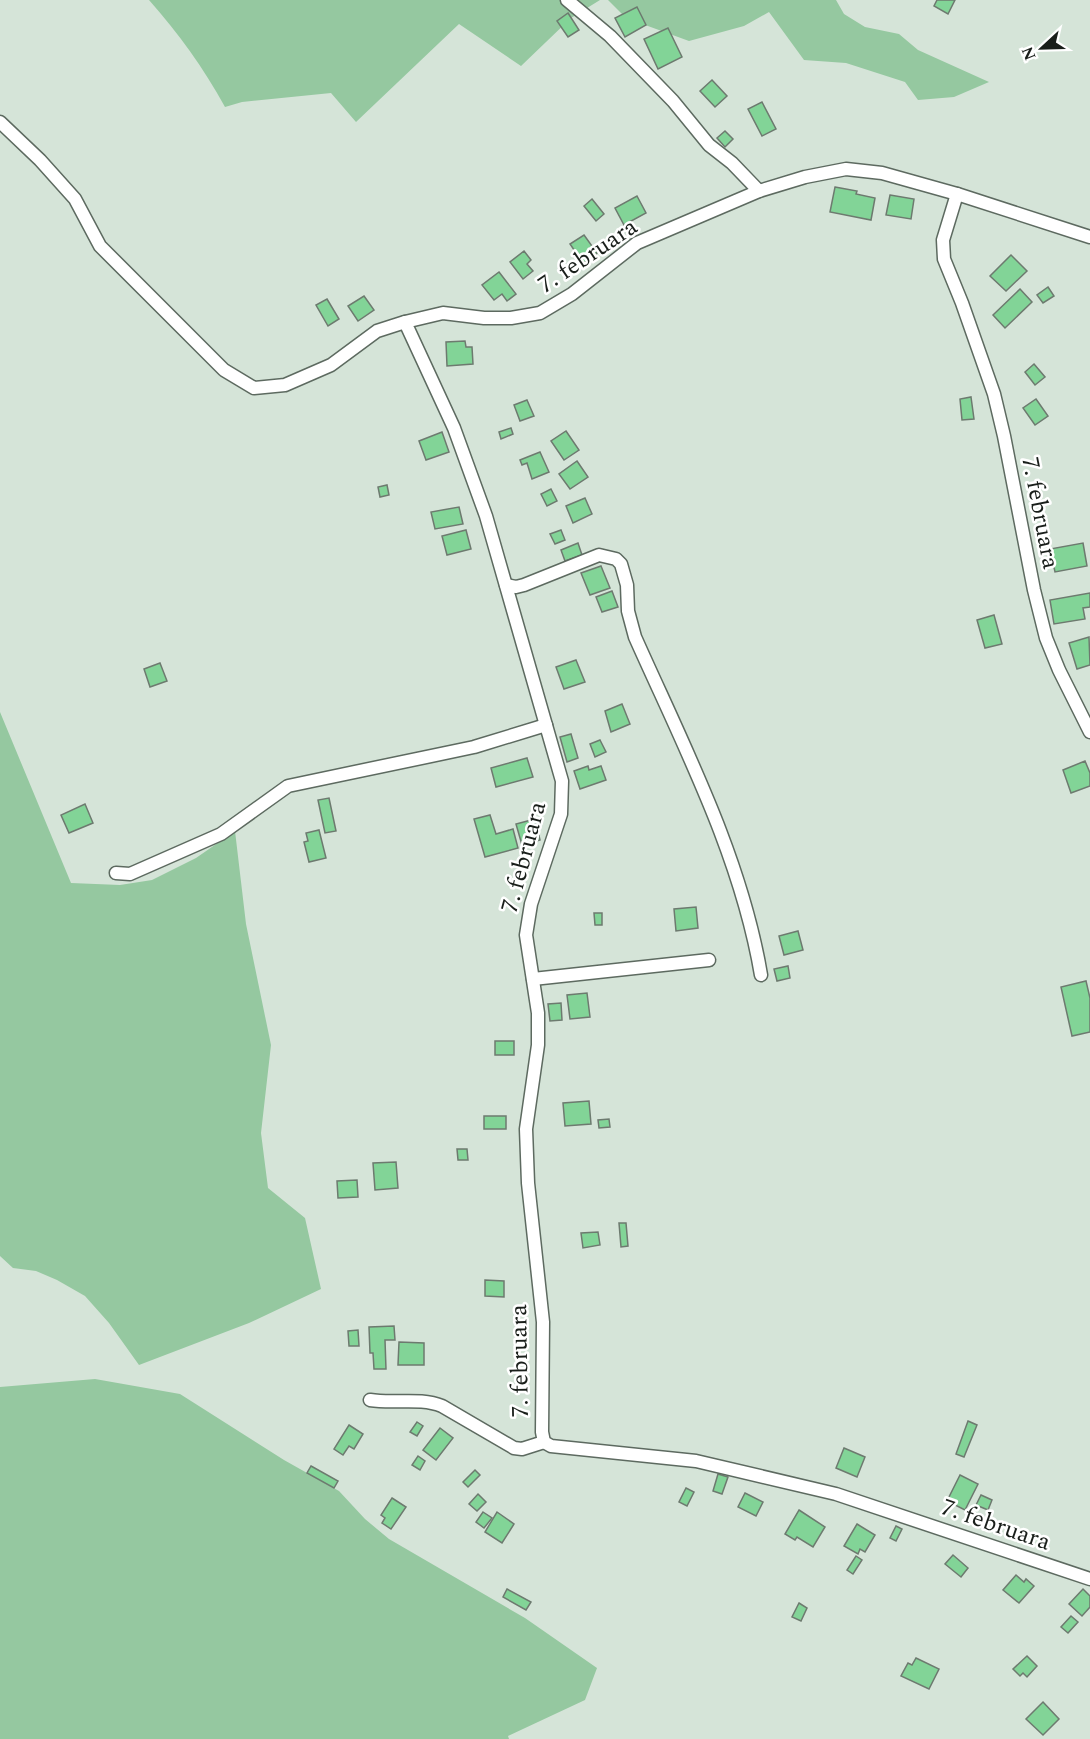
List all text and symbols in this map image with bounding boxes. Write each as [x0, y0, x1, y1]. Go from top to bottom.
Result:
north arrow [1012, 18, 1072, 78]
text: N [1015, 43, 1043, 64]
street label: 7. februara [531, 209, 645, 303]
street label: 7. februara [1012, 454, 1069, 572]
street label: 7. februara [492, 797, 556, 916]
street label: 7. februara [501, 1304, 539, 1418]
street label: 7. februara [936, 1490, 1056, 1561]

